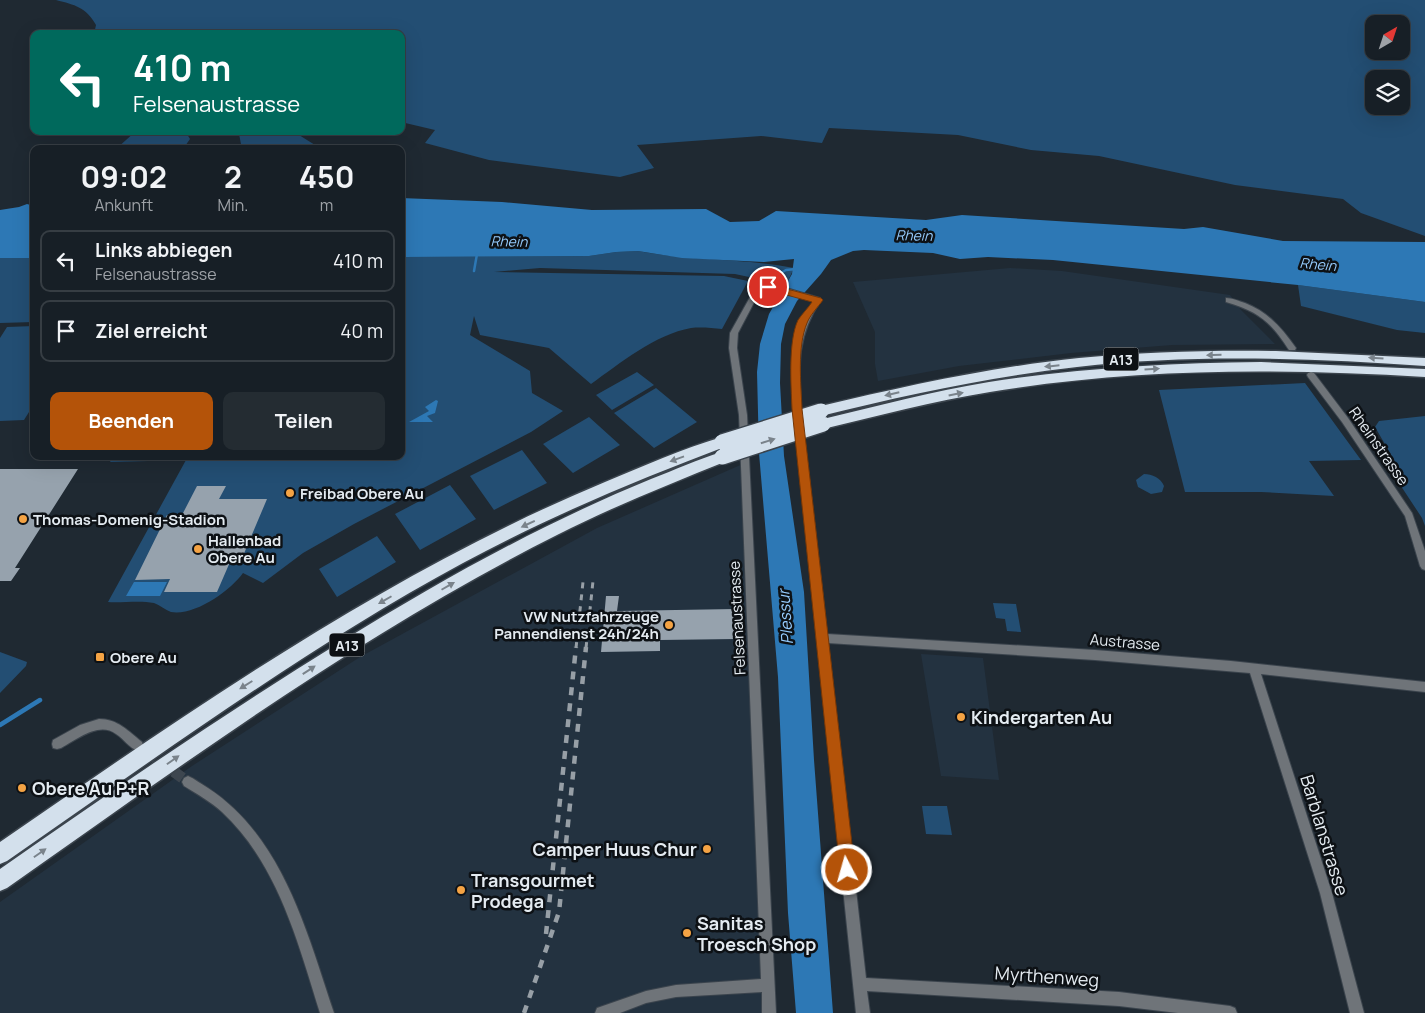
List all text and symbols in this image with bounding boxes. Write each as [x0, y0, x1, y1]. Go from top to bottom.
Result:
north arrow [1365, 15, 1410, 60]
map controls [1365, 15, 1410, 115]
text: 410 m [133, 44, 231, 92]
icon: left [50, 50, 115, 115]
button: layers [1365, 70, 1410, 115]
text: Felsenaustrasse [133, 89, 300, 119]
text: 09:02 [81, 156, 167, 197]
text: 2 [224, 156, 242, 197]
text: 450 [299, 156, 354, 197]
text: Ankunft [94, 194, 153, 216]
text: Min. [217, 194, 248, 216]
text: m [320, 194, 333, 216]
water label: Rhein [895, 225, 933, 245]
water label: Rhein [490, 231, 528, 251]
text: Links abbiegen [95, 237, 232, 263]
icon: left [52, 247, 80, 275]
text: 410 m [333, 248, 383, 274]
water label: Rhein [1299, 253, 1338, 275]
text: Felsenaustrasse [95, 263, 217, 285]
pin [747, 266, 789, 308]
icon: arrive [754, 273, 782, 301]
icon: arrive [52, 317, 80, 345]
text: Ziel erreicht [95, 318, 208, 344]
text: 40 m [340, 318, 383, 344]
road number: A13 [1104, 348, 1138, 370]
one-way arrow [1206, 351, 1222, 359]
one-way arrow [1368, 354, 1384, 362]
one-way arrow [1044, 362, 1060, 370]
one-way arrow [1144, 365, 1160, 373]
one-way arrow [884, 390, 899, 398]
one-way arrow [948, 390, 963, 398]
button: Beenden [50, 392, 213, 450]
button: Teilen [223, 392, 385, 450]
street label: Rheinstrasse [1344, 403, 1414, 490]
one-way arrow [760, 437, 775, 444]
one-way arrow [669, 456, 684, 463]
place label: Freibad Obere Au [300, 483, 424, 504]
marker: Freibad Obere Au [284, 487, 296, 499]
place label: Thomas-Domenig-Stadion [33, 509, 225, 530]
marker: Thomas-Domenig-Stadion [17, 513, 29, 525]
one-way arrow [521, 520, 535, 528]
place label: Hallenbad Obere Au [208, 530, 281, 568]
marker: Hallenbad Obere Au [192, 543, 204, 555]
street label: Felsenaustrasse [724, 560, 750, 675]
one-way arrow [441, 582, 454, 591]
water label: Plessur [772, 587, 798, 645]
one-way arrow [378, 596, 391, 605]
place label: VW Nutzfahrzeuge Pannendienst 24h/24h [494, 606, 659, 644]
marker: VW Nutzfahrzeuge Pannendienst 24h/24h [663, 619, 675, 631]
street label: Austrasse [1089, 628, 1161, 656]
road number: A13 [330, 634, 364, 656]
place label: Obere Au [110, 647, 177, 668]
marker: Obere Au [94, 651, 106, 663]
one-way arrow [302, 665, 315, 675]
one-way arrow [240, 681, 253, 690]
place label: Kindergarten Au [971, 705, 1112, 729]
marker: Kindergarten Au [955, 711, 967, 723]
one-way arrow [166, 755, 180, 765]
street label: Barblanstrasse [1295, 772, 1355, 898]
place label: Obere Au P+R [32, 776, 150, 800]
marker: Obere Au P+R [16, 782, 28, 794]
place label: Camper Huus Chur [533, 837, 697, 861]
marker: Camper Huus Chur [701, 843, 713, 855]
position arrow [820, 843, 872, 895]
one-way arrow [33, 848, 47, 858]
place label: Transgourmet Prodega [471, 868, 595, 913]
marker: Transgourmet Prodega [455, 884, 467, 896]
place label: Sanitas Troesch Shop [697, 911, 816, 956]
marker: Sanitas Troesch Shop [681, 927, 693, 939]
street label: Myrthenweg [994, 960, 1100, 992]

